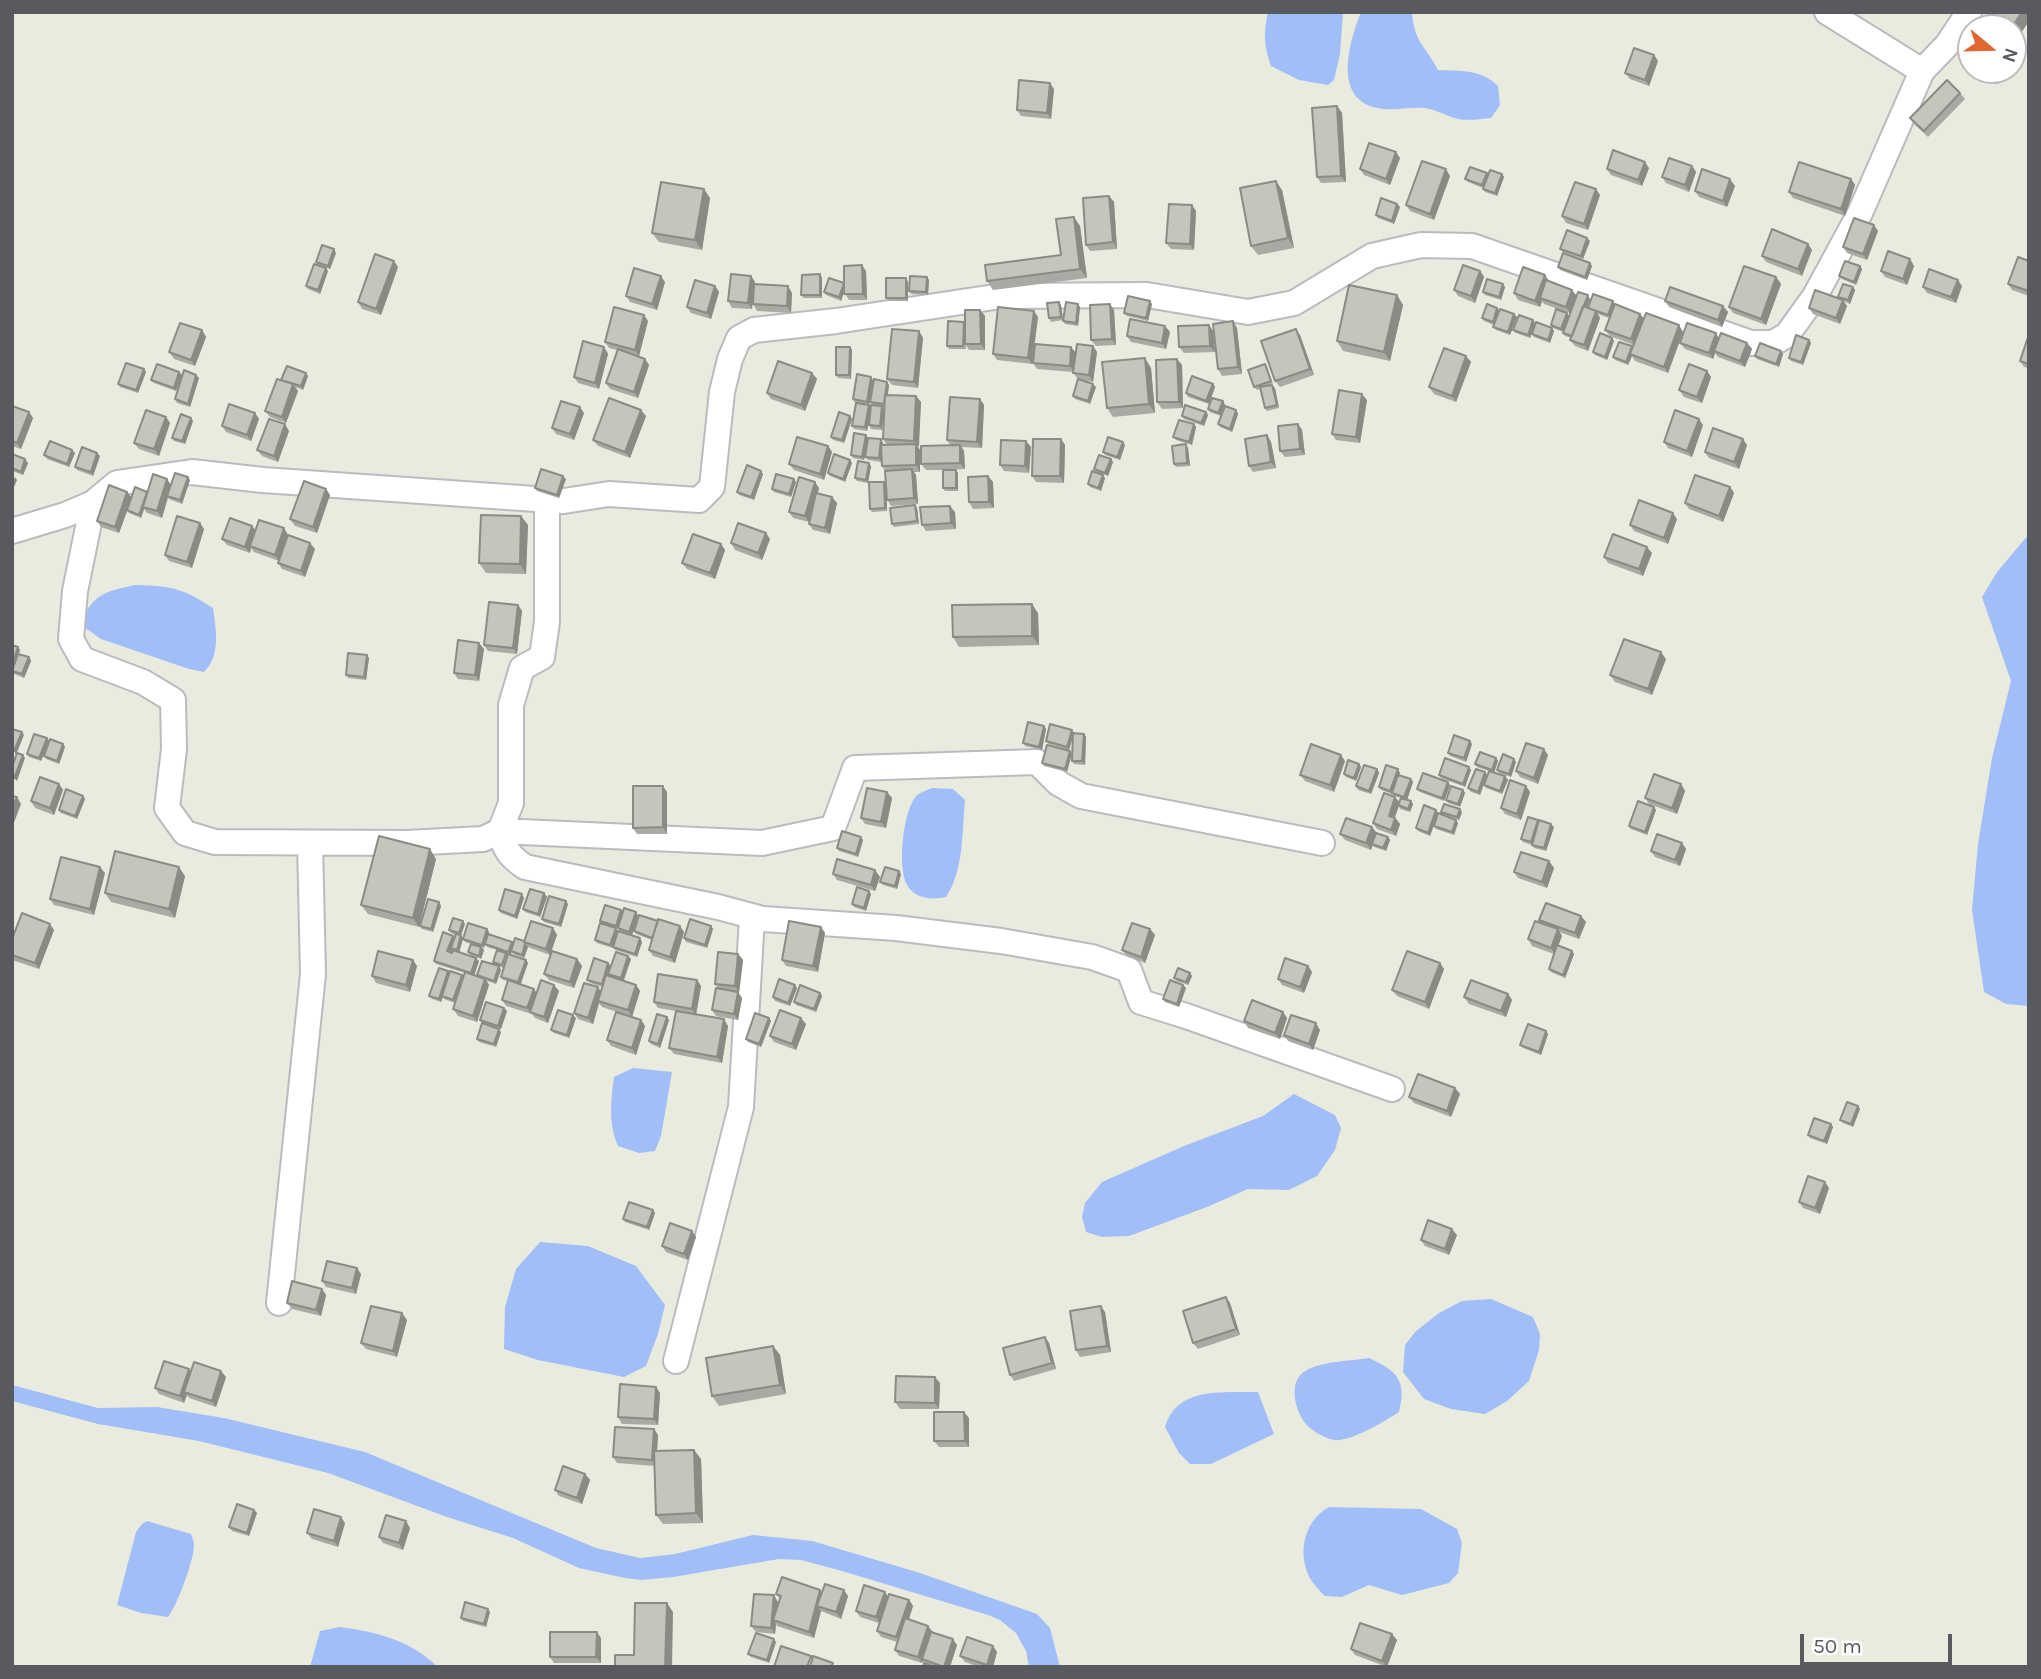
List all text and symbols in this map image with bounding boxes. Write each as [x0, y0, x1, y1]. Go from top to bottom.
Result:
north arrow [1957, 14, 2027, 84]
text: N [1997, 45, 2023, 65]
scale bar [1803, 1620, 1955, 1664]
text: 50 m [1813, 1634, 1862, 1658]

